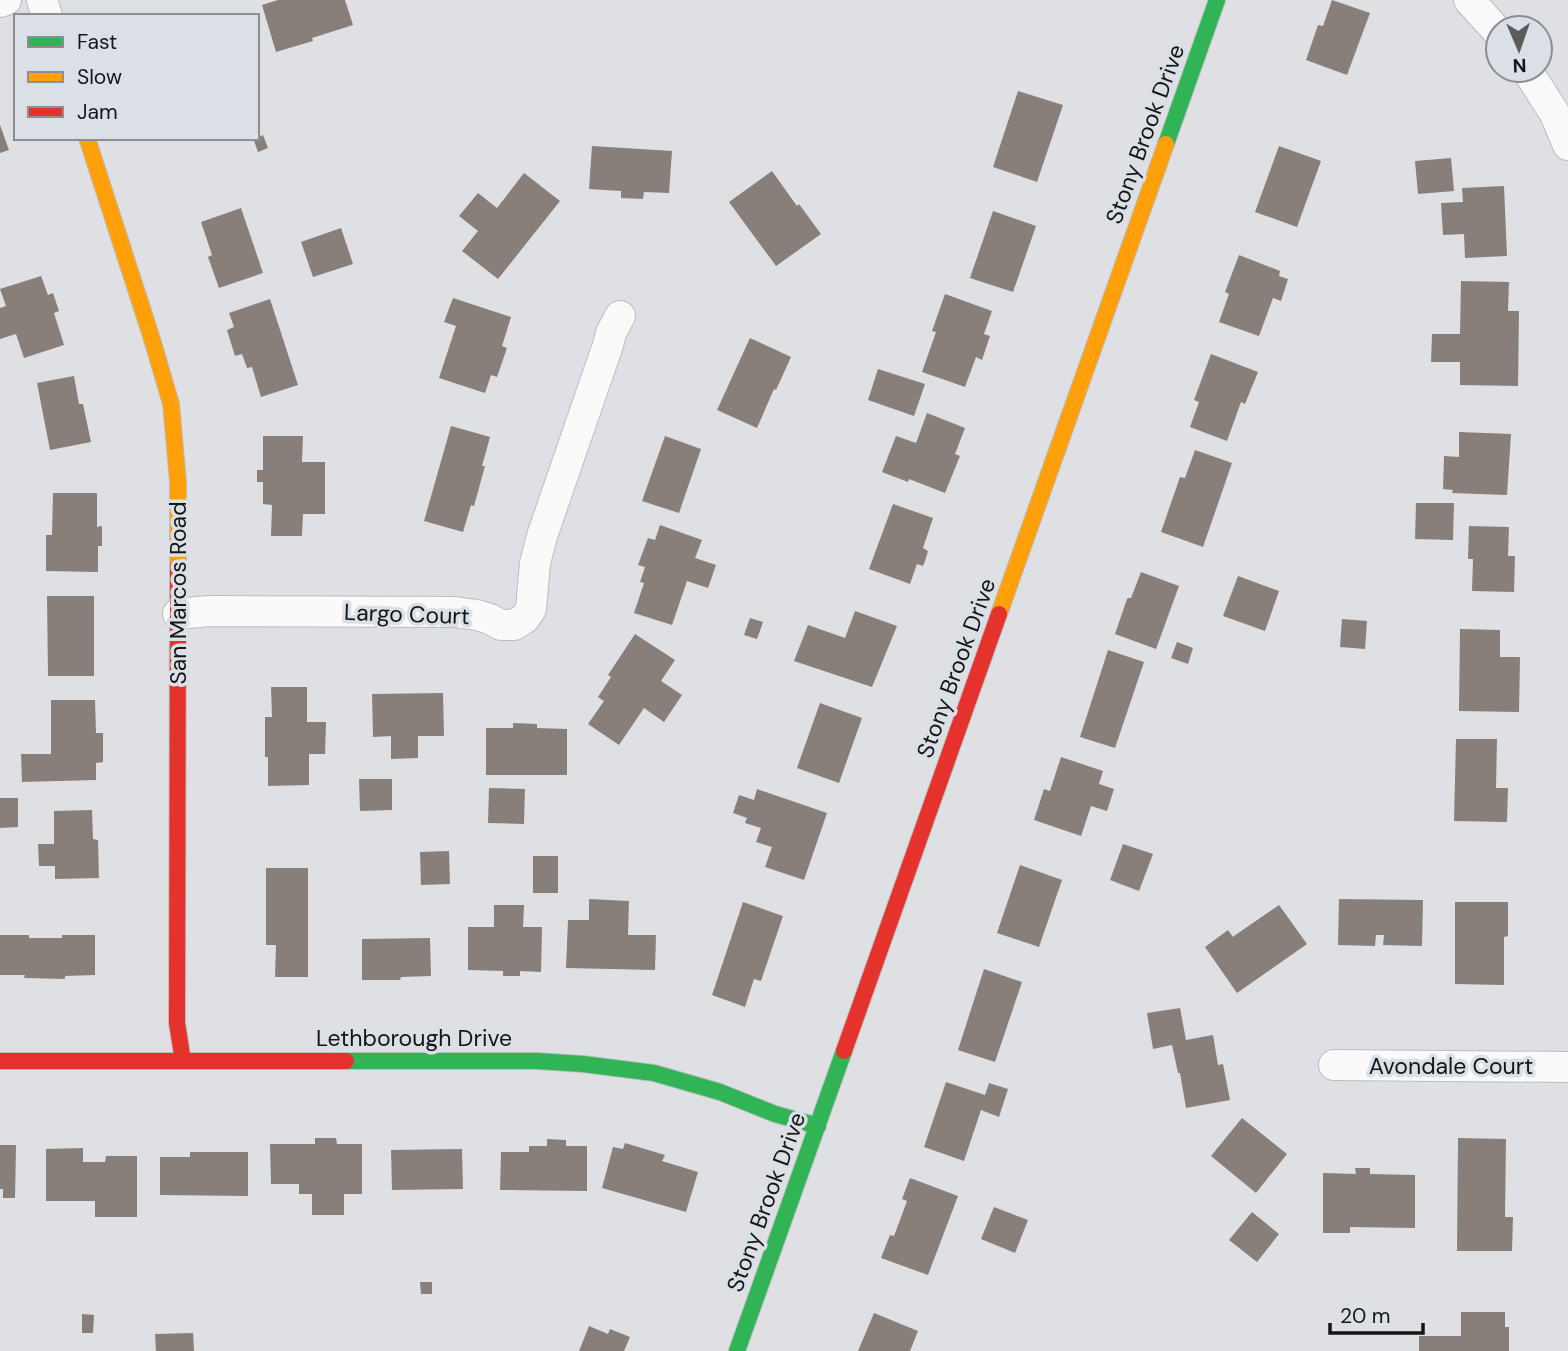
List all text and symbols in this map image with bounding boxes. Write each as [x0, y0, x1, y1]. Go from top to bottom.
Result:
legend [14, 14, 259, 140]
north arrow [1484, 14, 1554, 84]
text: Fast [77, 28, 117, 56]
street label: Stony Brook Drive [1099, 40, 1191, 228]
text: N [1512, 53, 1527, 78]
text: Slow [77, 63, 122, 91]
text: Jam [77, 98, 118, 126]
street label: San Marcos Road [163, 501, 193, 685]
street label: Stony Brook Drive [910, 574, 1002, 762]
street label: Largo Court [344, 597, 470, 631]
street label: Lethborough Drive [316, 1023, 512, 1053]
street label: Avondale Court [1369, 1051, 1533, 1081]
street label: Stony Brook Drive [720, 1108, 812, 1296]
scale bar [1330, 1292, 1423, 1336]
text: 20 m [1340, 1302, 1391, 1330]

